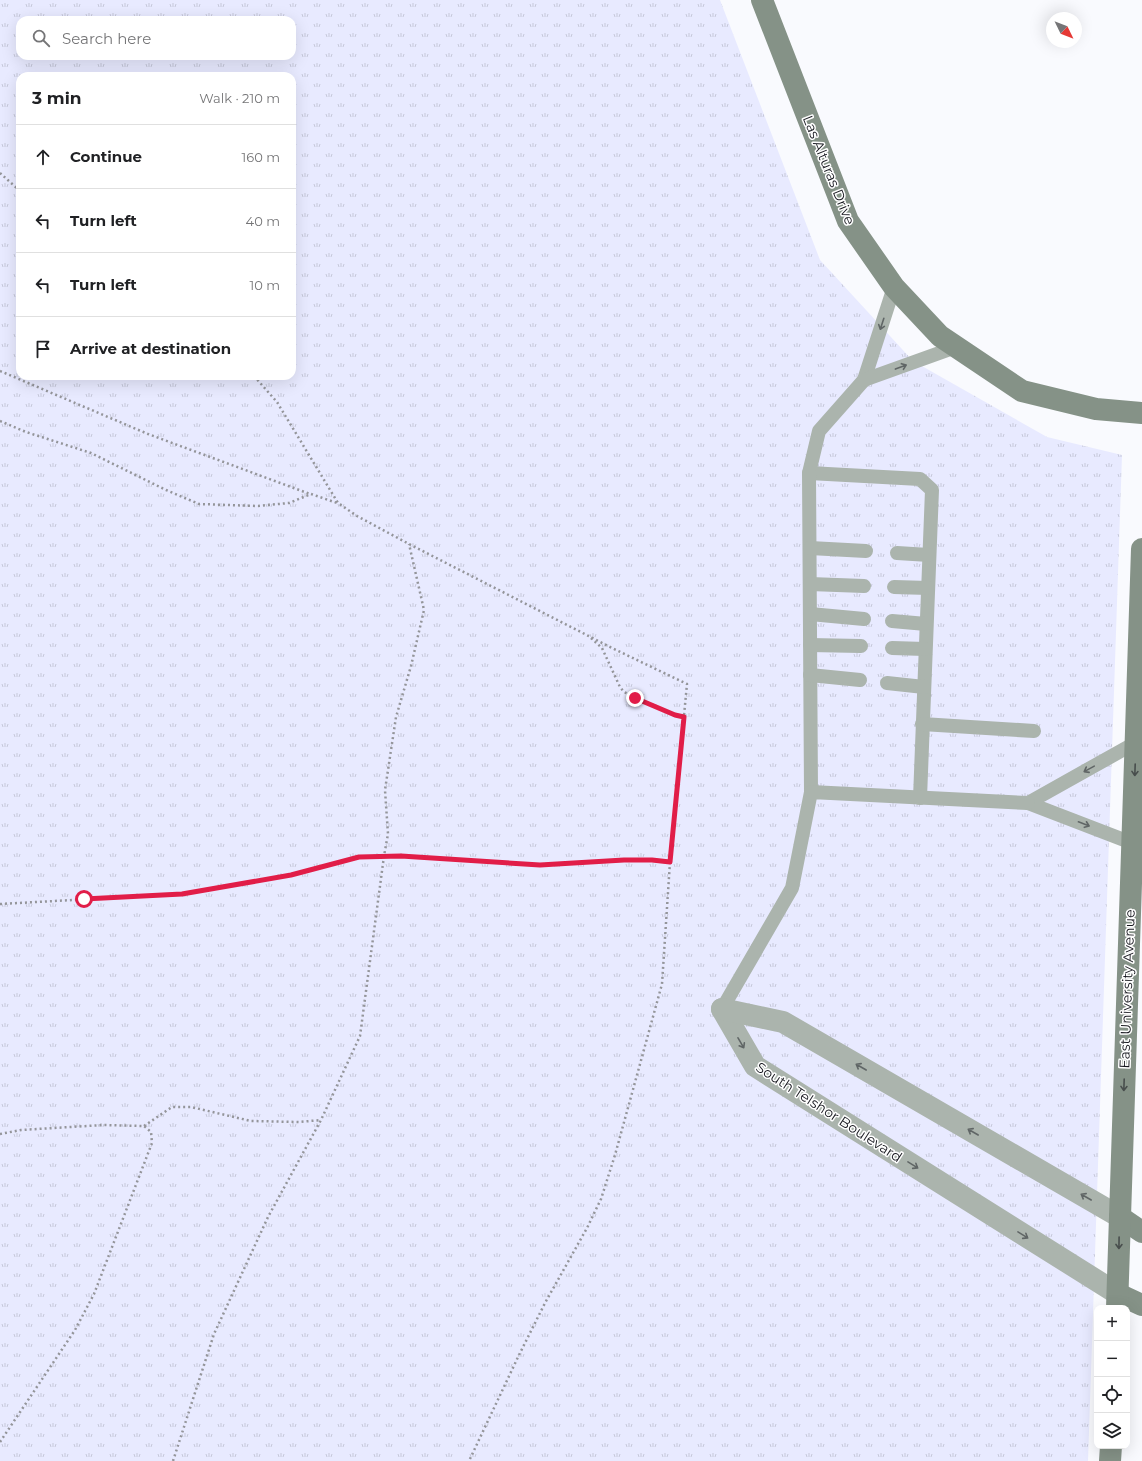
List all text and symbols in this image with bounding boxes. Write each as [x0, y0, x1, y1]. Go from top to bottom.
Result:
north arrow [1046, 12, 1082, 48]
search box [16, 16, 296, 60]
icon: search [30, 27, 52, 49]
text: Search here [62, 29, 151, 48]
text: 3 min [32, 88, 82, 108]
text: Walk · 210 m [199, 90, 280, 106]
street label: Las Alturas Drive [799, 113, 859, 227]
icon: ahead [32, 146, 54, 168]
text: Continue [70, 147, 142, 166]
text: 160 m [242, 149, 280, 165]
icon: left [32, 210, 54, 232]
text: Turn left [70, 211, 137, 230]
text: 40 m [246, 213, 280, 229]
icon: left [32, 274, 54, 296]
text: Turn left [70, 275, 137, 294]
text: 10 m [250, 277, 280, 293]
one-way arrow [878, 318, 886, 330]
icon: arrive [32, 338, 54, 360]
text: Arrive at destination [70, 339, 231, 358]
one-way arrow [894, 363, 907, 370]
route end [626, 689, 644, 707]
one-way arrow [1131, 763, 1138, 776]
one-way arrow [1083, 765, 1095, 773]
one-way arrow [1077, 821, 1089, 829]
route start [75, 890, 93, 908]
street label: East University Avenue [1115, 909, 1139, 1069]
one-way arrow [738, 1036, 746, 1048]
street label: South Telshor Boulevard [752, 1058, 906, 1166]
one-way arrow [855, 1063, 867, 1071]
one-way arrow [1120, 1078, 1128, 1091]
one-way arrow [967, 1128, 979, 1136]
one-way arrow [907, 1162, 919, 1170]
one-way arrow [1080, 1193, 1092, 1201]
one-way arrow [1017, 1231, 1029, 1239]
one-way arrow [1115, 1236, 1123, 1249]
map controls [1094, 1305, 1130, 1449]
button: + [1094, 1305, 1130, 1341]
button: − [1094, 1341, 1130, 1377]
button: locate [1094, 1377, 1130, 1413]
button: layers [1094, 1413, 1130, 1449]

